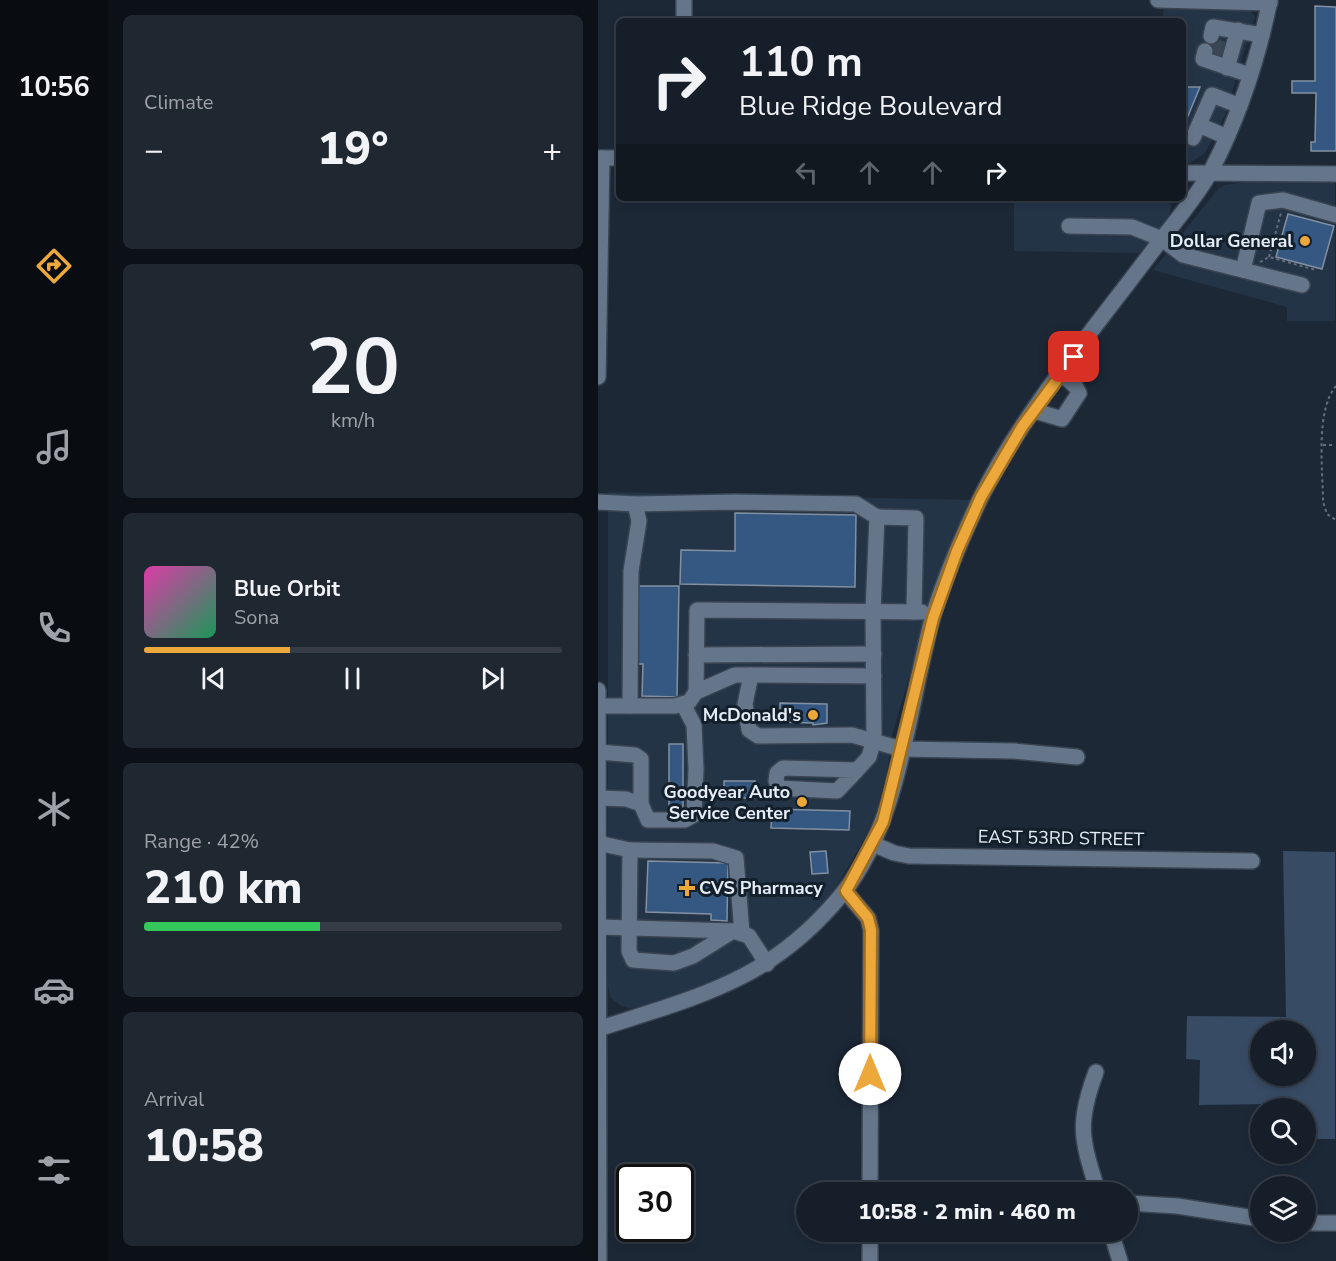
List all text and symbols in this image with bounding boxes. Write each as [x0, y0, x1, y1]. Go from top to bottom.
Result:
text: 110 m [739, 34, 863, 91]
icon: right [640, 42, 718, 120]
text: 10:56 [18, 69, 90, 106]
text: Blue Ridge Boulevard [739, 88, 1003, 125]
text: Climate [144, 89, 213, 116]
text: 19° [317, 119, 389, 180]
text: − [144, 128, 164, 173]
text: + [542, 128, 562, 173]
icon: left [790, 156, 823, 189]
icon: ahead [853, 156, 886, 189]
icon: ahead [916, 156, 949, 189]
icon: right [979, 156, 1012, 189]
place label: Dollar General [1170, 229, 1293, 253]
marker: Dollar General [1298, 234, 1312, 248]
icon: directions [33, 245, 75, 287]
text: 20 [306, 314, 400, 421]
pin [1048, 331, 1099, 382]
icon: arrive [1057, 340, 1090, 373]
text: km/h [331, 407, 375, 434]
icon: music [33, 426, 75, 468]
text: Blue Orbit [234, 574, 340, 604]
text: Sona [234, 604, 279, 631]
icon: phone [33, 607, 75, 649]
icon: previous [197, 662, 230, 695]
icon: pause [336, 662, 369, 695]
icon: next [476, 662, 509, 695]
place label: McDonald's [703, 703, 801, 727]
marker: McDonald's [806, 708, 820, 722]
place label: Goodyear Auto Service Center [663, 780, 790, 825]
icon: climate [33, 788, 75, 830]
marker: Goodyear Auto Service Center [795, 795, 809, 809]
street label: EAST 53RD STREET [978, 825, 1145, 851]
text: Range · 42% [144, 828, 259, 855]
text: 210 km [144, 858, 303, 919]
place label: CVS Pharmacy [699, 876, 823, 900]
marker: CVS Pharmacy [680, 881, 694, 895]
icon: car [33, 969, 75, 1011]
map controls [1250, 1020, 1316, 1242]
button: sound [1250, 1020, 1316, 1086]
position arrow [838, 1042, 902, 1106]
text: Arrival [144, 1086, 204, 1113]
button: search [1250, 1098, 1316, 1164]
text: 10:58 [144, 1116, 264, 1177]
icon: filters [33, 1149, 75, 1191]
speed limit sign: 30 [616, 1164, 694, 1242]
button: layers [1250, 1176, 1316, 1242]
text: 10:58 · 2 min · 460 m [858, 1197, 1076, 1227]

